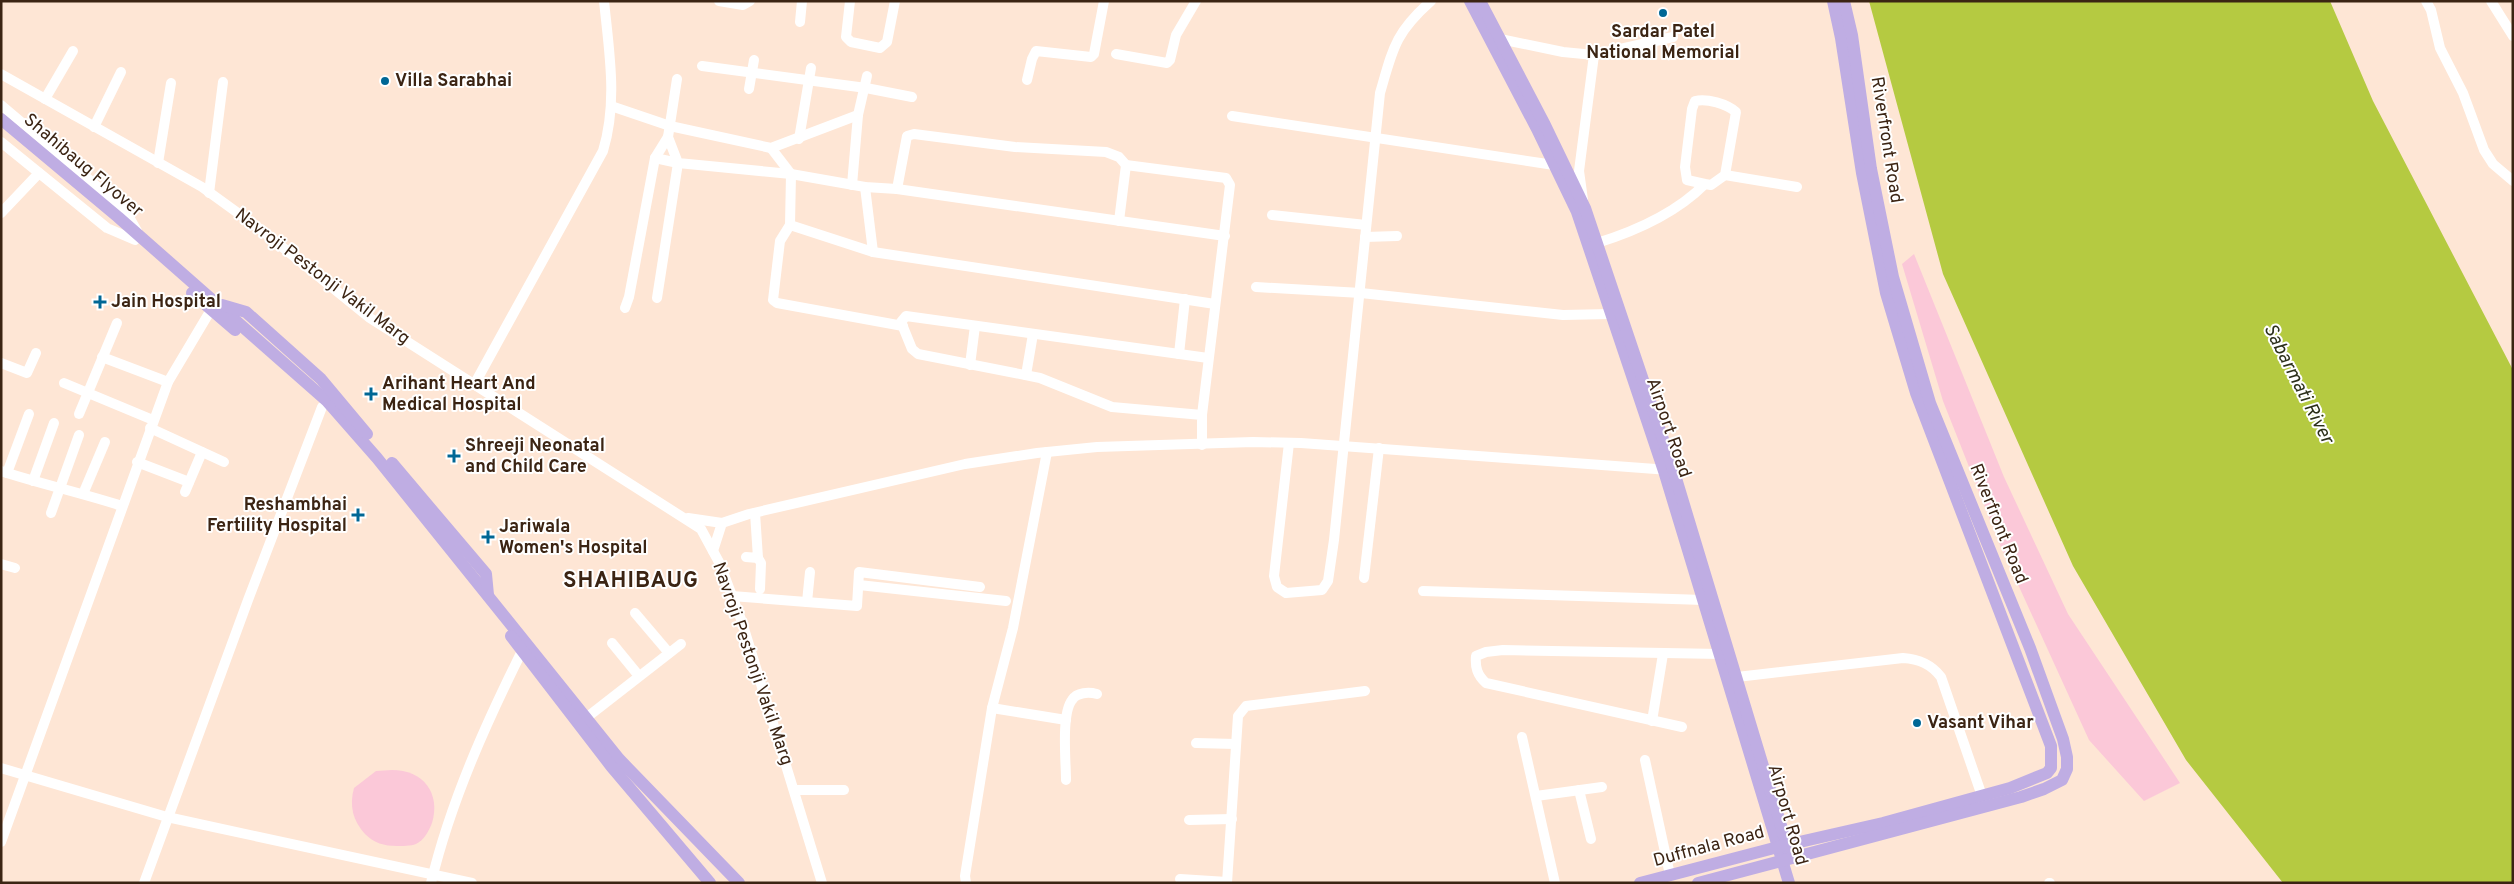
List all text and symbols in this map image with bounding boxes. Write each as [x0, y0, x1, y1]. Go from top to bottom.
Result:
marker: Sardar Patel National Memorial [1657, 7, 1669, 19]
place label: Sardar Patel National Memorial [1586, 21, 1740, 65]
place label: Villa Sarabhai [395, 70, 512, 93]
marker: Villa Sarabhai [379, 75, 391, 87]
street label: Riverfront Road [1865, 75, 1907, 205]
street label: Shahibaug Flyover [18, 109, 148, 223]
street label: Navroji Pestonji Vakil Marg [230, 204, 414, 350]
place label: Jain Hospital [111, 291, 221, 314]
marker: Jain Hospital [93, 295, 107, 309]
water label: Sabarmati River [2257, 320, 2339, 450]
place label: Arihant Heart And Medical Hospital [382, 373, 536, 417]
street label: Airport Road [1640, 375, 1696, 481]
marker: Arihant Heart And Medical Hospital [364, 387, 378, 401]
place label: Shreeji Neonatal and Child Care [465, 435, 605, 479]
marker: Shreeji Neonatal and Child Care [447, 449, 461, 463]
street label: Riverfront Road [1963, 460, 2033, 588]
place label: Reshambhai Fertility Hospital [207, 494, 347, 538]
marker: Reshambhai Fertility Hospital [351, 508, 365, 522]
place label: Jariwala Women's Hospital [499, 516, 647, 560]
marker: Jariwala Women's Hospital [481, 530, 495, 544]
street label: Navroji Pestonji Vakil Marg [706, 559, 798, 769]
district label: SHAHIBAUG [563, 568, 699, 595]
place label: Vasant Vihar [1927, 712, 2034, 735]
marker: Vasant Vihar [1911, 717, 1923, 729]
street label: Airport Road [1762, 762, 1812, 868]
street label: Duffnala Road [1651, 821, 1767, 873]

